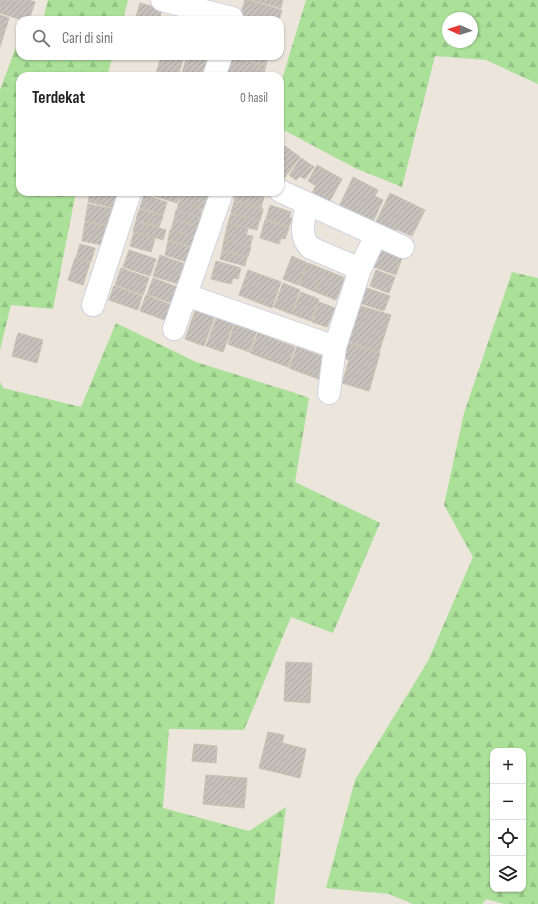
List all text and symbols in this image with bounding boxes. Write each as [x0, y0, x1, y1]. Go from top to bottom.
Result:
north arrow [442, 12, 478, 48]
search box [16, 16, 284, 60]
icon: search [30, 27, 52, 49]
text: Cari di sini [62, 29, 113, 48]
text: Terdekat [32, 88, 85, 108]
text: 0 hasil [240, 90, 268, 106]
map controls [490, 748, 526, 892]
button: + [490, 748, 526, 784]
button: − [490, 784, 526, 820]
button: locate [490, 820, 526, 856]
button: layers [490, 856, 526, 892]

